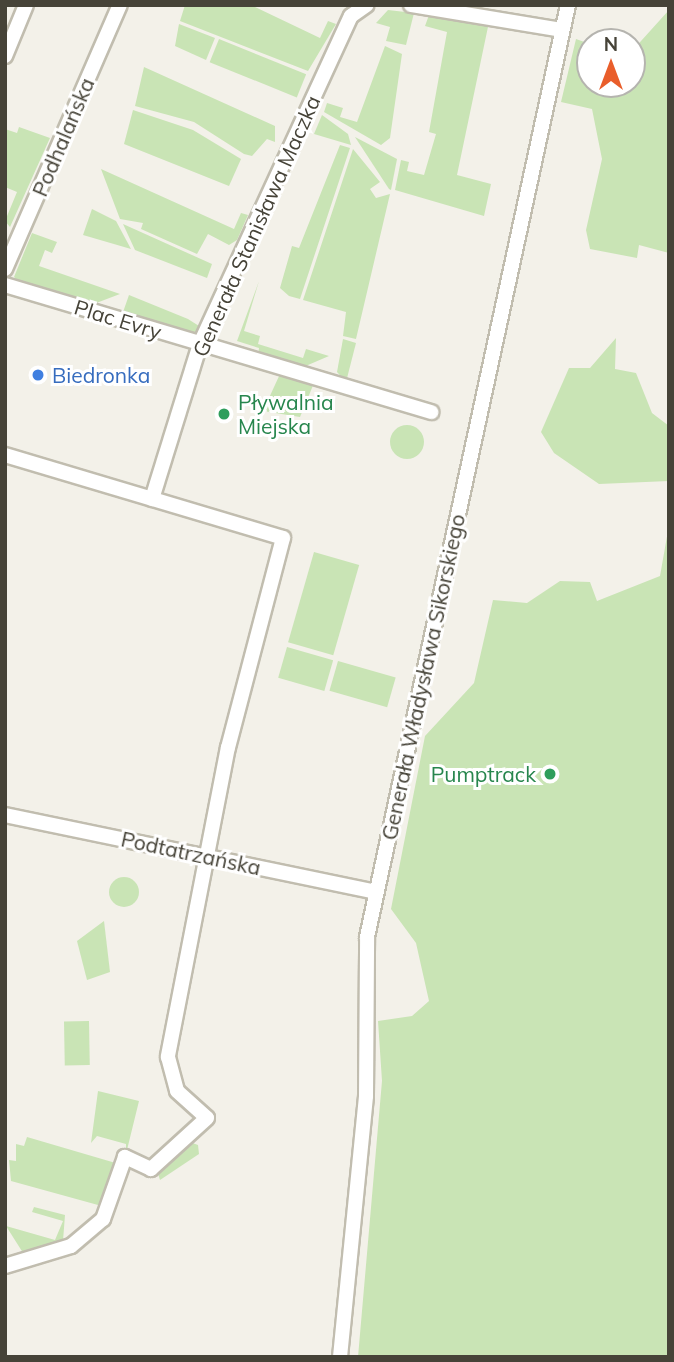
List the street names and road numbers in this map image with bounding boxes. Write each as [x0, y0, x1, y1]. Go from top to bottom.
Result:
street label: Podhalańska [27, 74, 99, 200]
street label: Generała Stanisława Maczka [187, 91, 325, 361]
street label: Plac Evry [71, 294, 165, 344]
street label: Generała Władysława Sikorskiego [376, 512, 470, 842]
street label: Podtatrzańska [119, 826, 263, 880]

